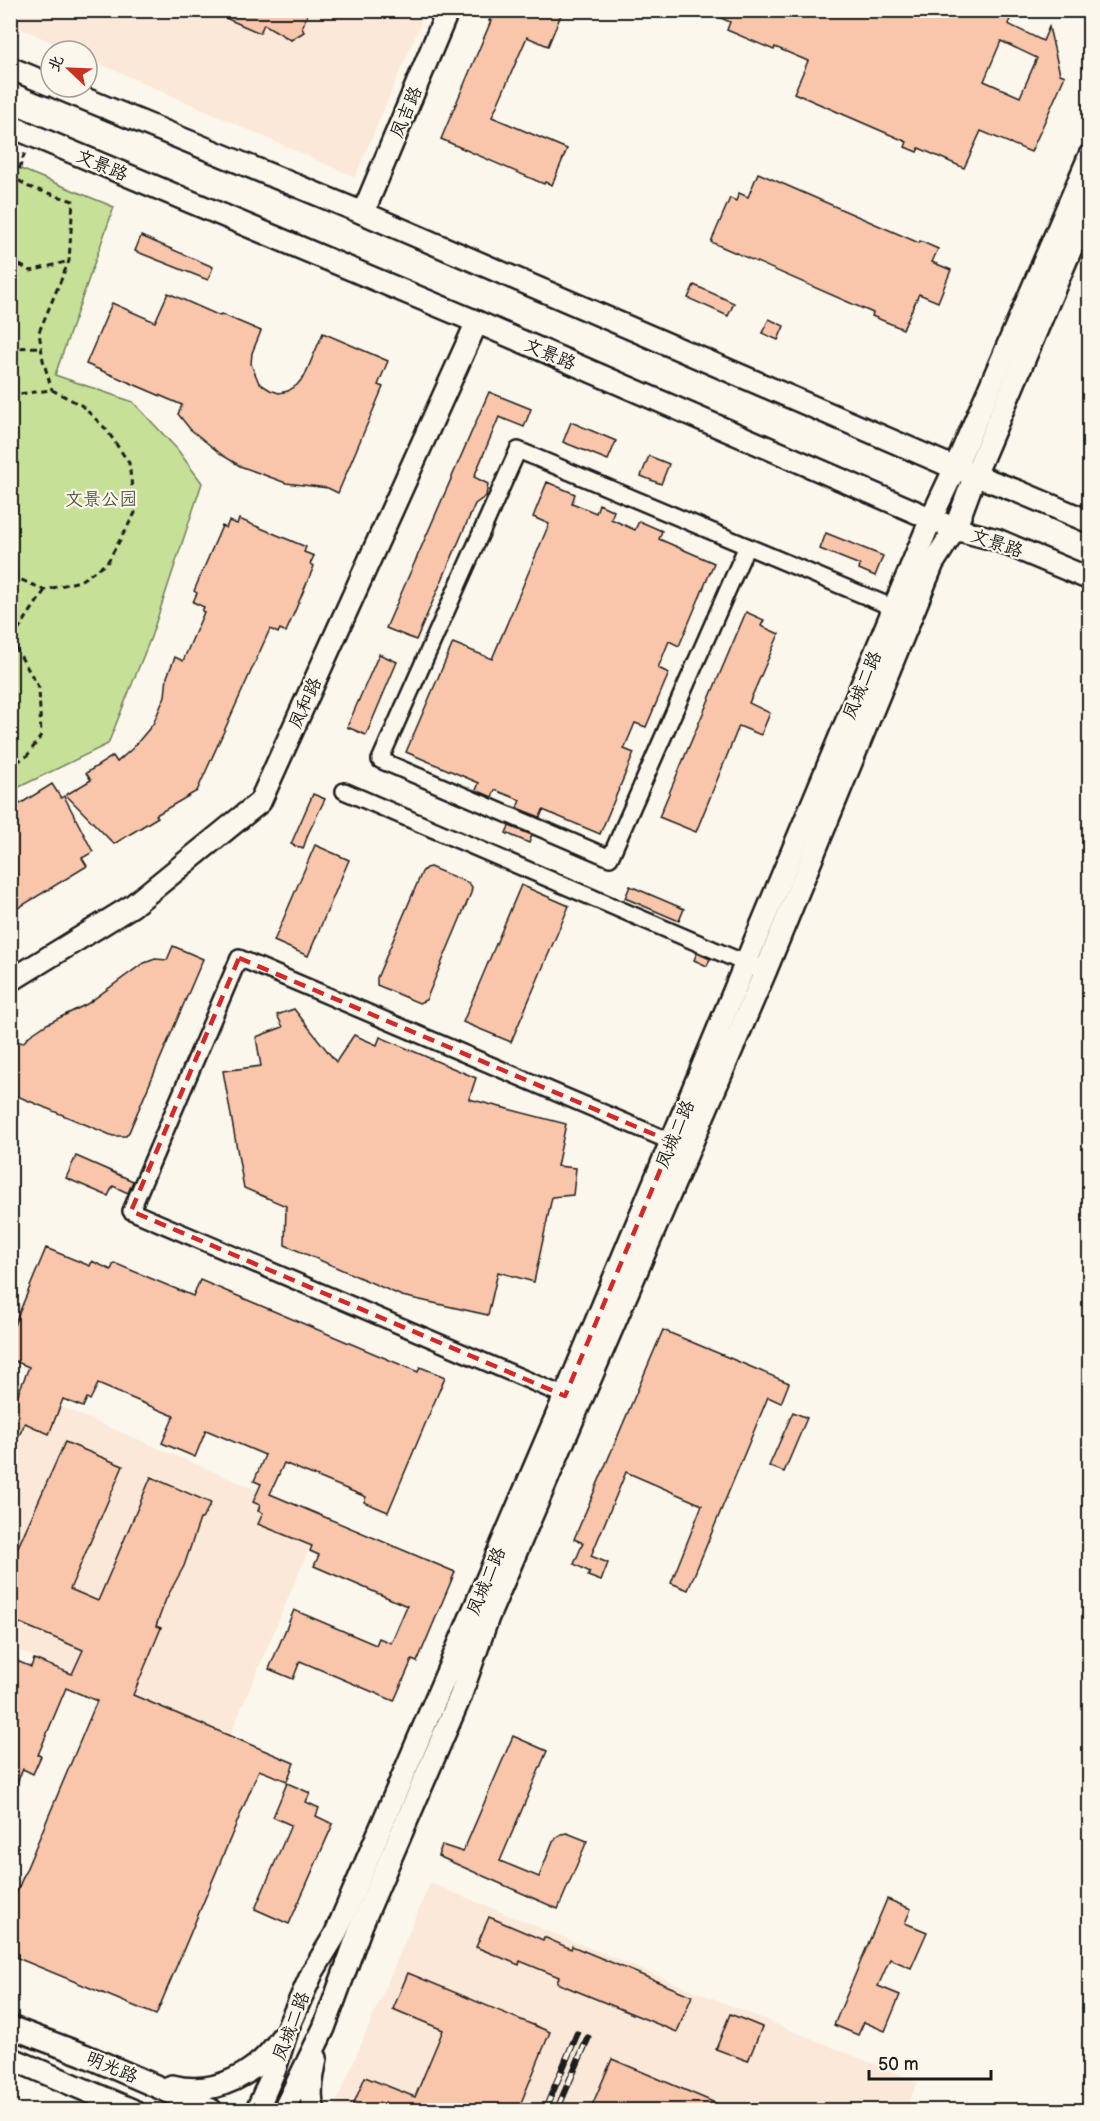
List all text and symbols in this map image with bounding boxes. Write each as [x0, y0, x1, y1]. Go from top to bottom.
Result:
north arrow [39, 39, 99, 99]
text: 北 [45, 53, 68, 75]
street label: 凤吉路 [386, 83, 427, 141]
street label: 文景路 [73, 145, 131, 186]
street label: 文景路 [521, 334, 579, 375]
park label: 文景公园 [65, 489, 137, 510]
street label: 文景路 [968, 525, 1026, 562]
street label: 凤城二路 [839, 648, 886, 722]
street label: 凤和路 [285, 674, 326, 732]
street label: 凤城二路 [652, 1097, 699, 1171]
street label: 凤城二路 [463, 1544, 510, 1618]
street label: 凤城二路 [269, 1989, 314, 2064]
scale bar [869, 2043, 990, 2081]
street label: 明光路 [83, 2047, 141, 2088]
text: 50 m [878, 2054, 919, 2075]

